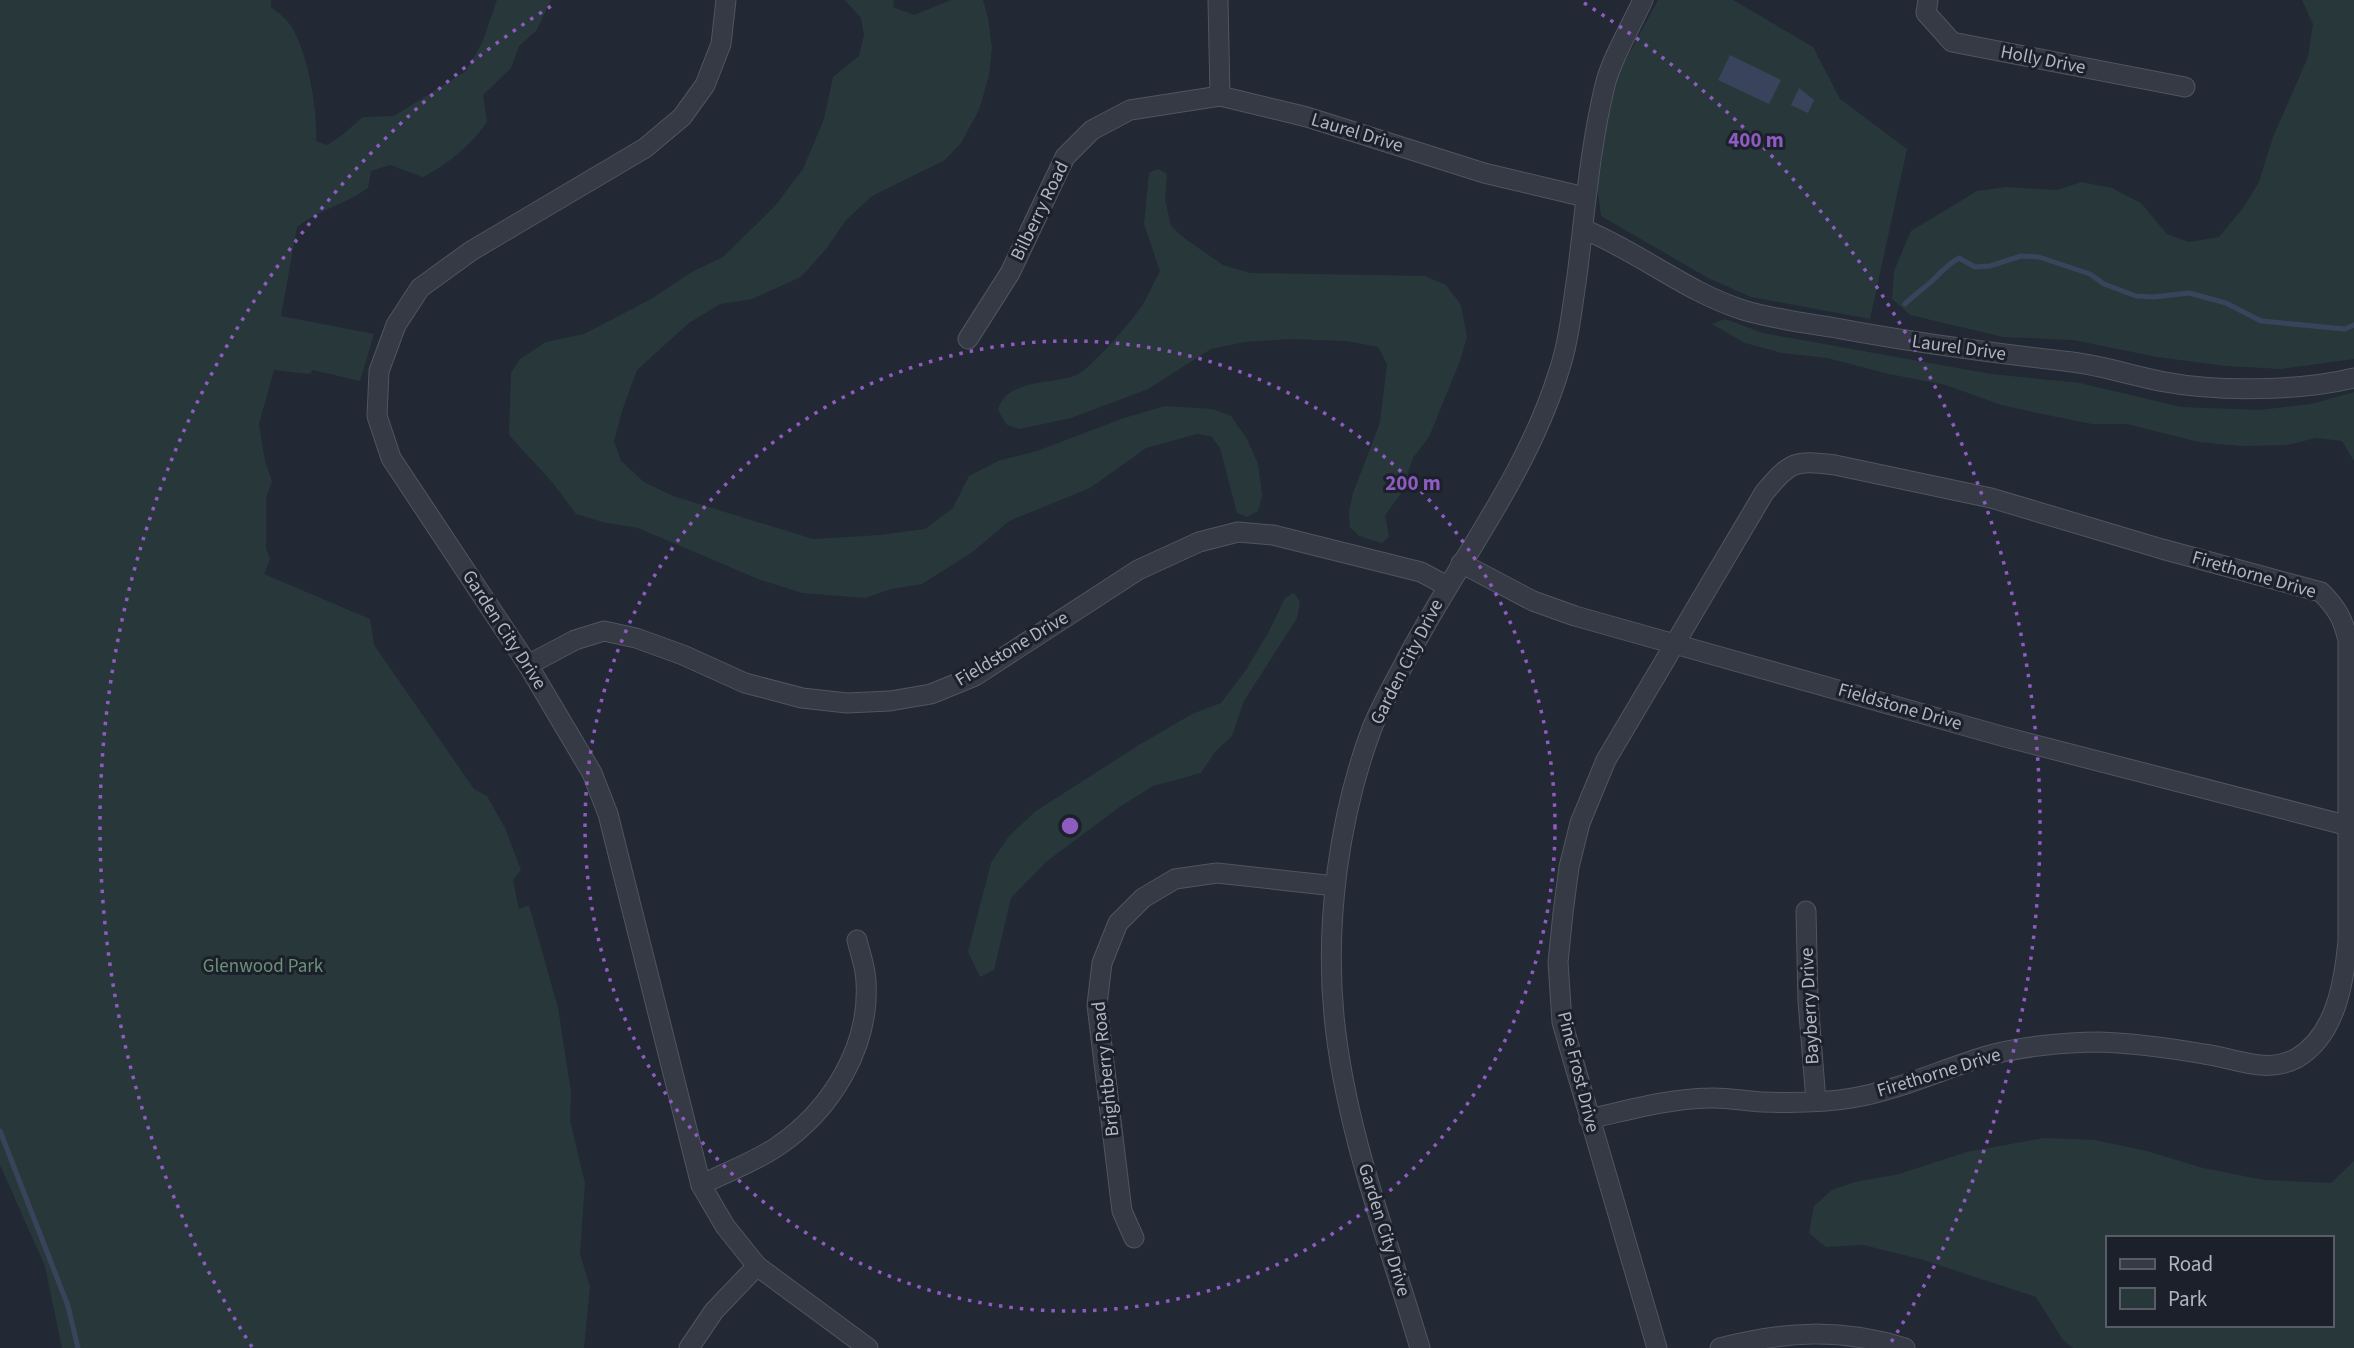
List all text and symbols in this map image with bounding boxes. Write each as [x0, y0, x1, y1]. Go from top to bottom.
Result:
street label: Holly Drive [1998, 39, 2088, 81]
street label: Laurel Drive [1308, 106, 1406, 160]
text: 400 m [1728, 125, 1784, 155]
street label: Bilberry Road [1004, 157, 1076, 265]
street label: Laurel Drive [1910, 328, 2008, 368]
text: 200 m [1385, 468, 1441, 498]
street label: Firethorne Drive [2189, 544, 2319, 606]
street label: Garden City Drive [455, 565, 553, 695]
street label: Garden City Drive [1364, 595, 1450, 729]
street label: Fieldstone Drive [950, 605, 1074, 693]
street label: Fieldstone Drive [1835, 676, 1965, 738]
centre of rings [1058, 814, 1082, 838]
street label: Bayberry Drive [1793, 947, 1827, 1065]
park label: Glenwood Park [203, 953, 324, 980]
street label: Brightberry Road [1085, 1000, 1127, 1138]
street label: Pine Frost Drive [1550, 1009, 1606, 1135]
street label: Firethorne Drive [1874, 1041, 2004, 1105]
street label: Garden City Drive [1351, 1160, 1417, 1300]
legend [2106, 1236, 2333, 1327]
text: Road [2168, 1249, 2213, 1279]
text: Park [2168, 1284, 2208, 1314]

